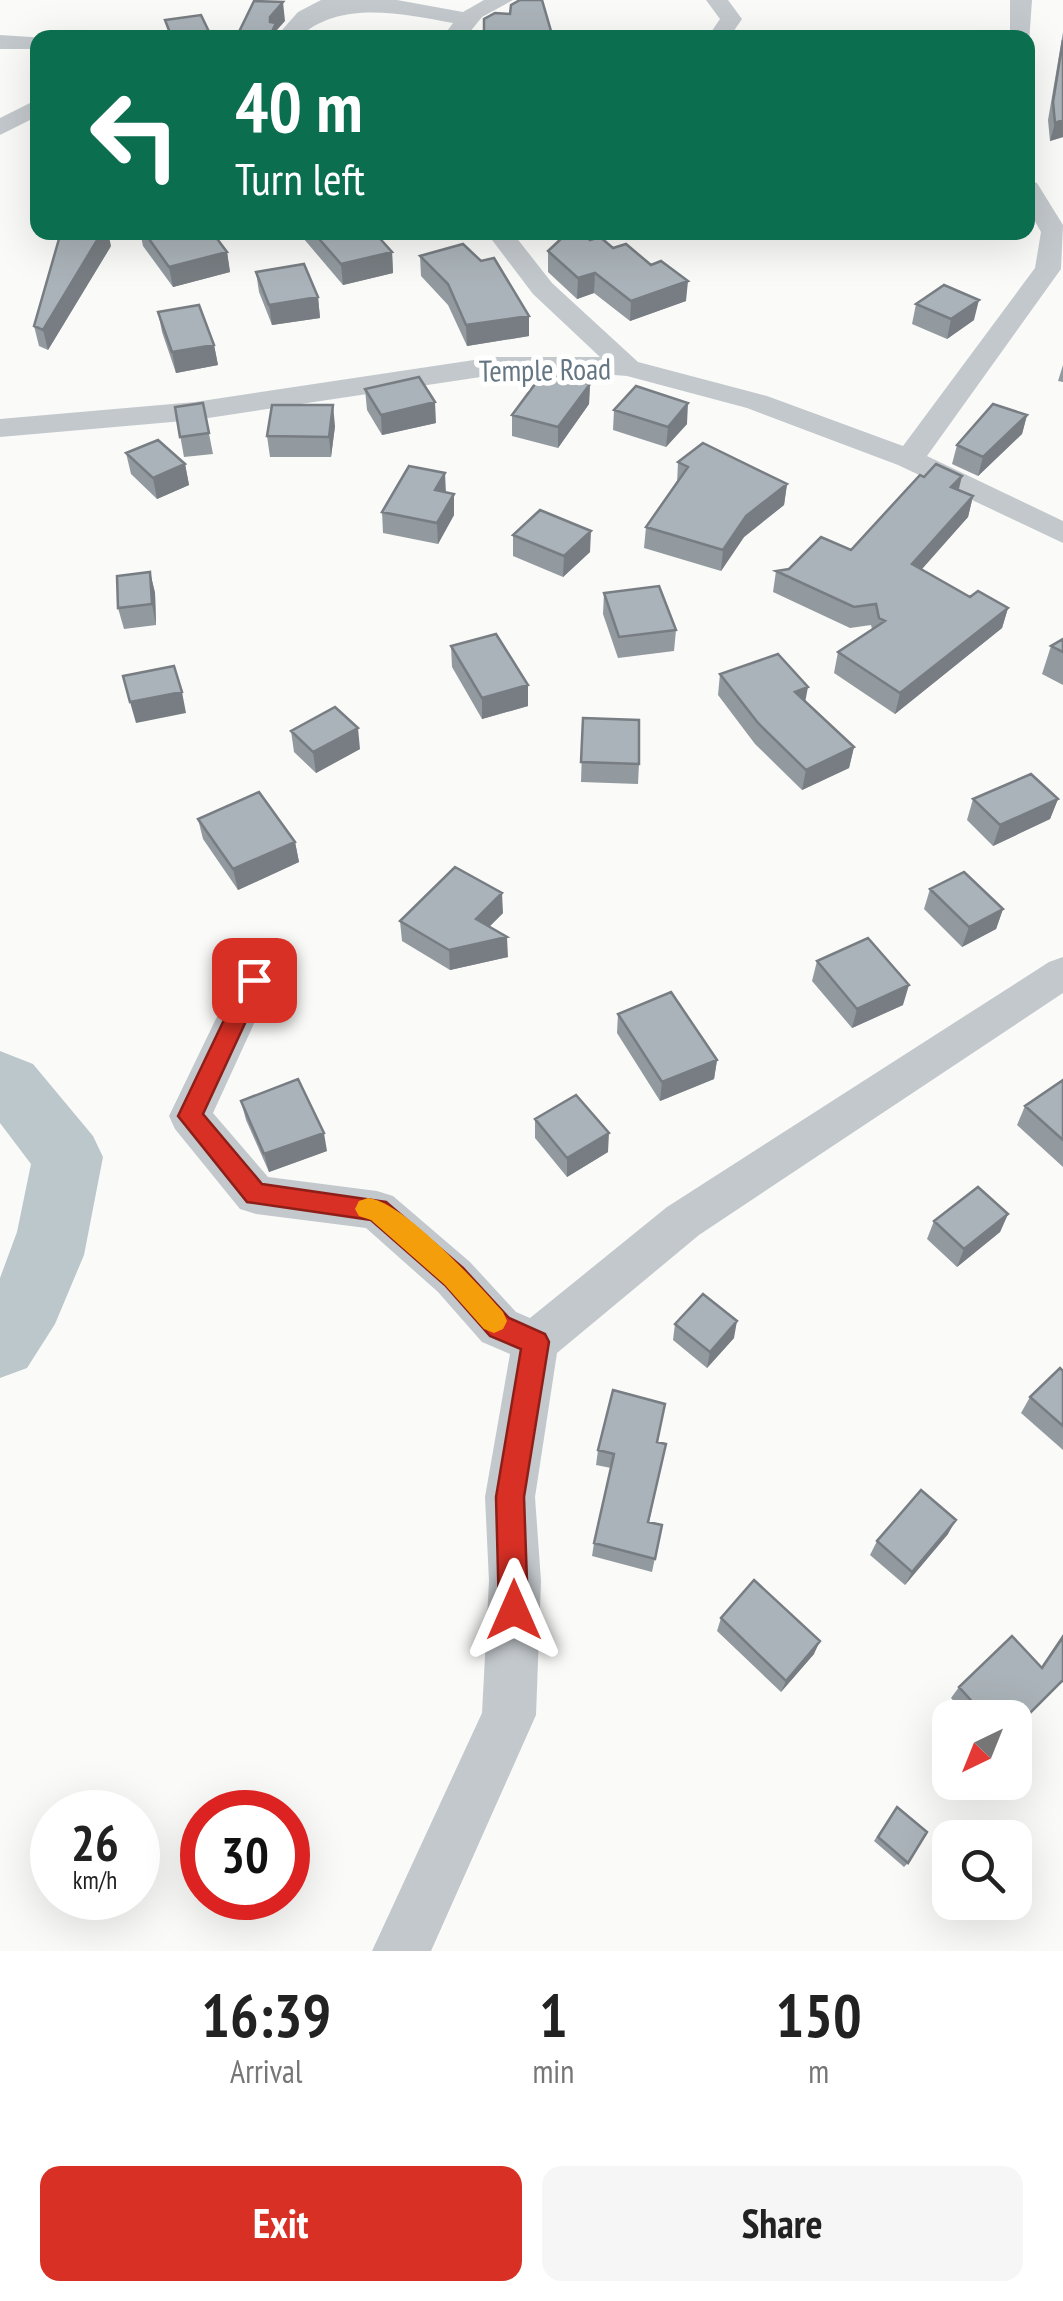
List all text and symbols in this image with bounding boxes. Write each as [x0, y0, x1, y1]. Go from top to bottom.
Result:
text: 40 m [235, 61, 363, 151]
icon: left [70, 70, 200, 200]
text: Turn left [235, 149, 365, 207]
street label: Temple Road [479, 348, 611, 390]
pin [212, 938, 297, 1023]
icon: arrive [227, 953, 282, 1008]
position arrow [462, 1558, 566, 1662]
north arrow [932, 1700, 1032, 1800]
map controls [932, 1700, 1032, 1920]
speed limit sign: 30 [180, 1790, 310, 1920]
text: 26 [71, 1810, 119, 1875]
button: search [932, 1820, 1032, 1920]
text: km/h [73, 1864, 117, 1896]
text: 16:39 [201, 1976, 331, 2054]
text: 1 [539, 1976, 568, 2054]
text: 150 [776, 1976, 862, 2054]
text: Arrival [230, 2050, 302, 2092]
text: min [532, 2050, 574, 2092]
text: m [808, 2050, 829, 2092]
button: Exit [40, 2166, 522, 2281]
button: Share [542, 2166, 1023, 2281]

